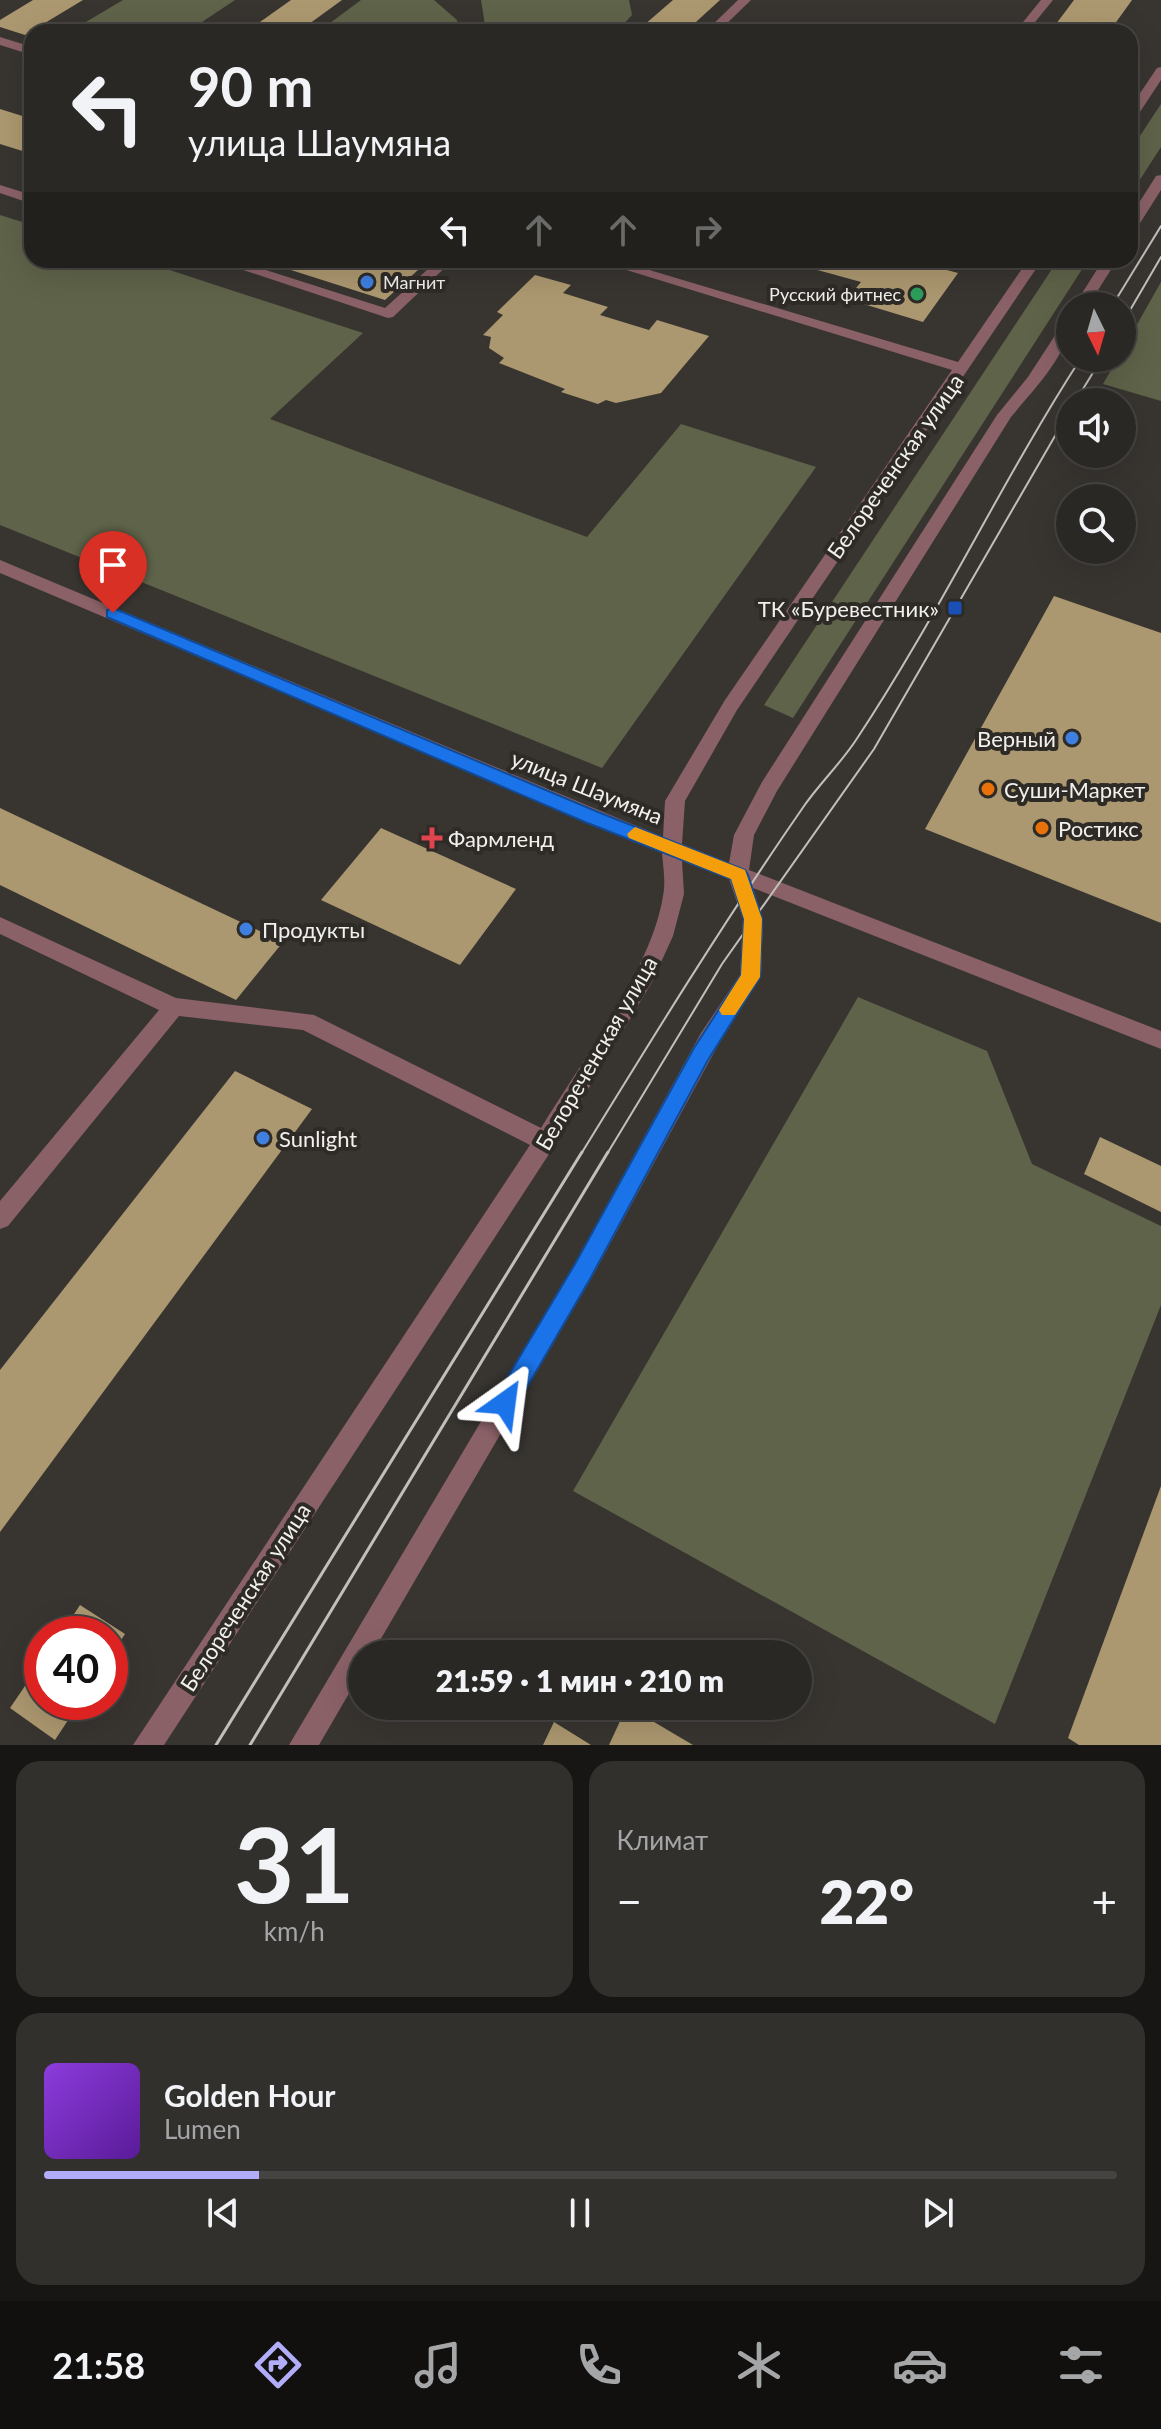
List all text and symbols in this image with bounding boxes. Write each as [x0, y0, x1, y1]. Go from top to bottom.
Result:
text: 90 m [188, 52, 313, 119]
icon: left [56, 56, 160, 160]
text: улица Шаумяна [188, 120, 451, 164]
icon: left [433, 208, 477, 252]
icon: ahead [517, 208, 561, 252]
icon: ahead [601, 208, 645, 252]
icon: right [685, 208, 729, 252]
place label: Магнит [383, 271, 445, 293]
marker: Магнит [358, 273, 376, 291]
place label: Русский фитнес [769, 283, 901, 305]
marker: Русский фитнес [908, 285, 926, 303]
north arrow [1056, 292, 1136, 372]
map controls [1056, 292, 1136, 564]
street label: Белореченская улица [821, 368, 969, 564]
button: sound [1056, 388, 1136, 468]
button: search [1056, 484, 1136, 564]
pin [79, 531, 147, 613]
icon: arrive [91, 543, 135, 587]
place label: ТК «Буревестник» [758, 595, 939, 622]
marker: ТК «Буревестник» [946, 599, 964, 617]
place label: Верный [977, 725, 1056, 752]
marker: Верный [1063, 729, 1081, 747]
street label: улица Шаумяна [507, 744, 667, 830]
place label: Суши-Маркет [1004, 776, 1145, 803]
marker: Суши-Маркет [979, 780, 997, 798]
place label: Ростикс [1058, 815, 1139, 842]
marker: Ростикс [1033, 819, 1051, 837]
place label: Фармленд [448, 825, 555, 852]
marker: Фармленд [423, 829, 441, 847]
place label: Продукты [262, 916, 365, 943]
marker: Продукты [237, 920, 255, 938]
street label: Белореченская улица [530, 951, 662, 1155]
place label: Sunlight [279, 1125, 357, 1152]
marker: Sunlight [254, 1129, 272, 1147]
position arrow [463, 1361, 547, 1445]
street label: Белореченская улица [174, 1498, 316, 1696]
speed limit sign: 40 [24, 1616, 128, 1720]
text: 21:59 · 1 мин · 210 m [436, 1662, 724, 1698]
text: 31 [234, 1800, 355, 1925]
text: Климат [617, 1824, 708, 1856]
text: 22° [819, 1865, 914, 1937]
text: − [617, 1875, 642, 1927]
text: + [1091, 1875, 1117, 1927]
text: km/h [264, 1915, 325, 1947]
text: Golden Hour [164, 2077, 336, 2113]
text: Lumen [164, 2113, 241, 2145]
icon: previous [201, 2191, 245, 2235]
icon: pause [558, 2191, 602, 2235]
icon: next [916, 2191, 960, 2235]
icon: directions [250, 2337, 306, 2393]
icon: music [410, 2337, 466, 2393]
icon: phone [571, 2337, 627, 2393]
icon: climate [731, 2337, 787, 2393]
icon: car [892, 2337, 948, 2393]
icon: filters [1053, 2337, 1109, 2393]
text: 21:58 [52, 2343, 145, 2387]

